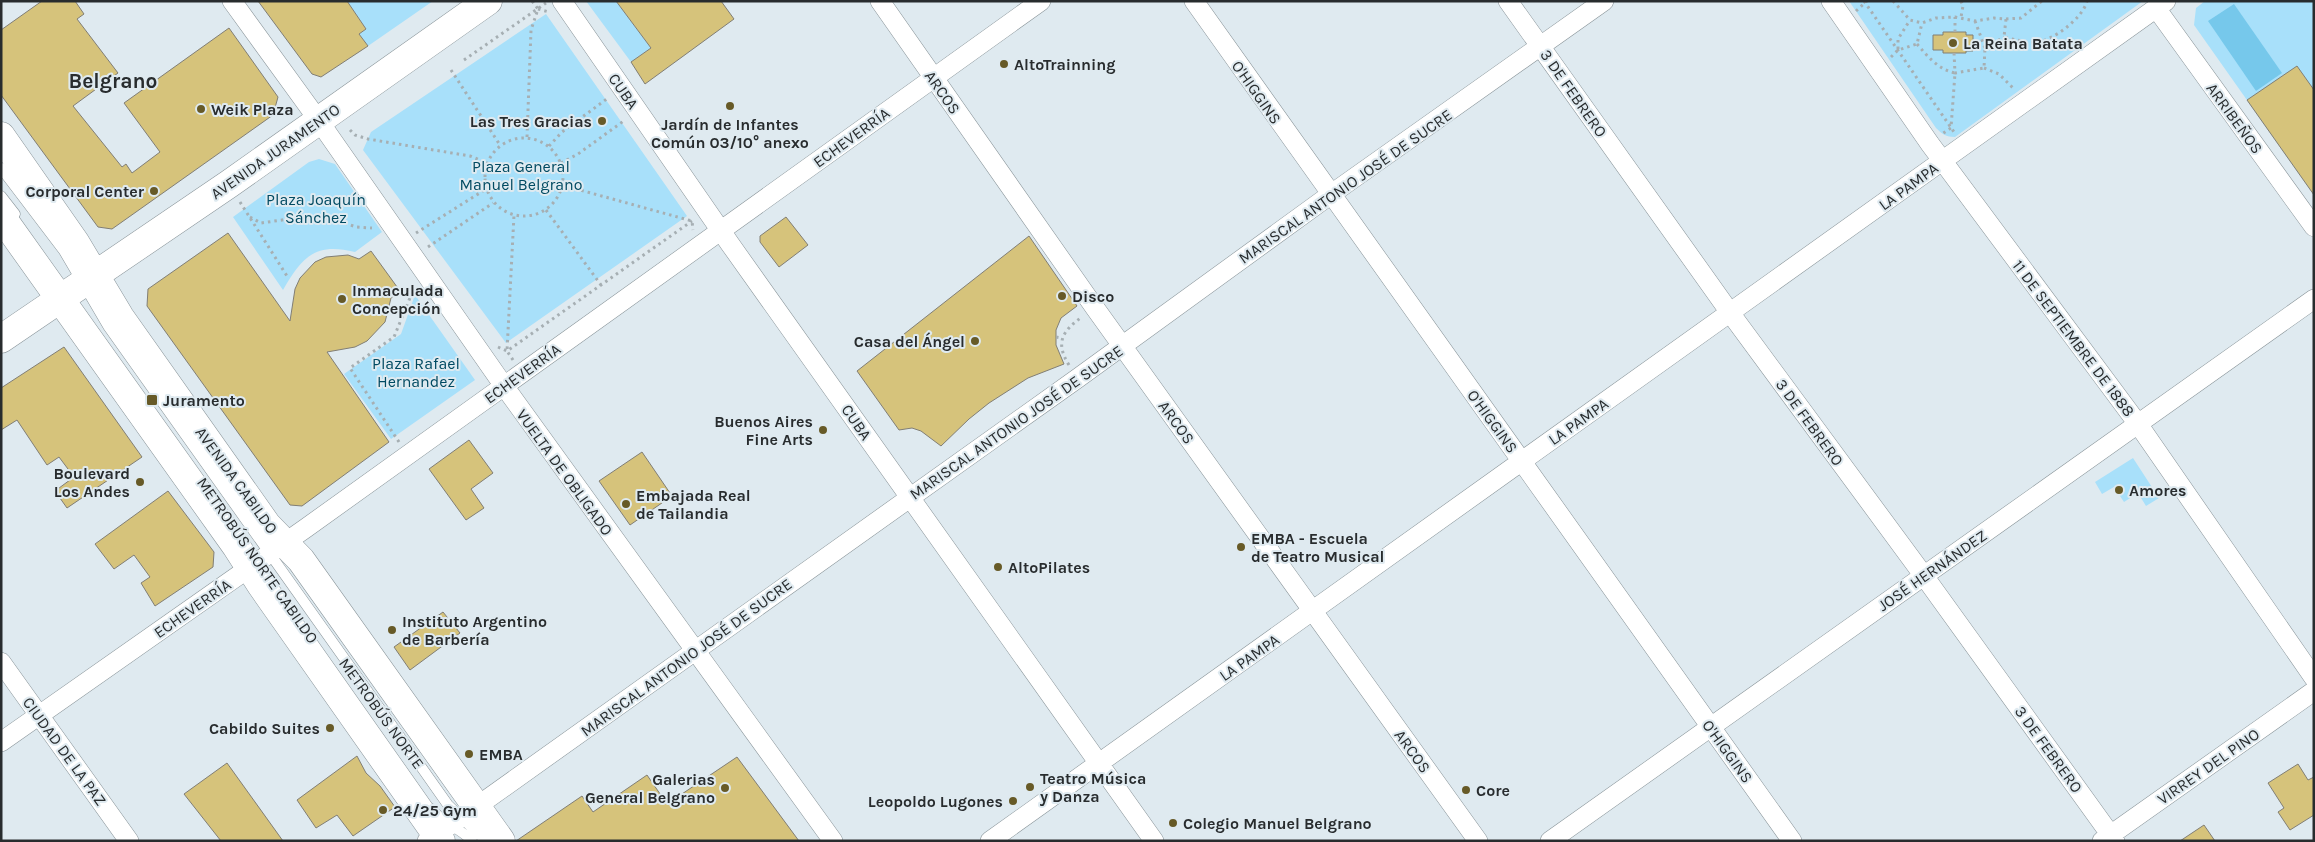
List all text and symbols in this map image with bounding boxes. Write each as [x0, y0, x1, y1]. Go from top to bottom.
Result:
place label: La Reina Batata [1963, 34, 2083, 53]
marker: La Reina Batata [1947, 37, 1959, 49]
street label: 3 DE FEBRERO [1536, 46, 1611, 141]
place label: AltoTrainning [1014, 55, 1116, 74]
street label: O'HIGGINS [1228, 57, 1285, 128]
marker: AltoTrainning [998, 58, 1010, 70]
street label: ARCOS [921, 67, 964, 118]
district label: Belgrano [69, 69, 157, 93]
street label: CUBA [605, 70, 643, 113]
street label: ARRIBEÑOS [2202, 79, 2267, 158]
street label: AVENIDA JURAMENTO [207, 100, 344, 203]
place label: Weik Plaza [211, 100, 294, 119]
marker: Jardín de Infantes Común 03/10° anexo [724, 100, 736, 112]
marker: Weik Plaza [195, 103, 207, 115]
street label: ECHEVERRÍA [809, 103, 893, 171]
street label: MARISCAL ANTONIO JOSÉ DE SUCRE [1235, 105, 1456, 268]
place label: Las Tres Gracias [470, 112, 592, 131]
marker: Las Tres Gracias [596, 115, 608, 127]
place label: Jardín de Infantes Común 03/10° anexo [651, 115, 809, 152]
park label: Plaza General Manuel Belgrano [460, 157, 582, 194]
street label: LA PAMPA [1875, 158, 1942, 214]
place label: Corporal Center [25, 182, 145, 201]
marker: Corporal Center [148, 185, 160, 197]
park label: Plaza Joaquín Sánchez [266, 190, 366, 227]
street label: 11 DE SEPTIEMBRE DE 1888 [2009, 256, 2139, 420]
place label: Inmaculada Concepción [352, 281, 443, 318]
place label: Disco [1072, 287, 1114, 306]
marker: Disco [1056, 290, 1068, 302]
marker: Inmaculada Concepción [336, 293, 348, 305]
place label: Casa del Ángel [854, 332, 965, 351]
marker: Casa del Ángel [969, 335, 981, 347]
street label: ECHEVERRÍA [480, 339, 564, 407]
street label: MARISCAL ANTONIO JOSÉ DE SUCRE [906, 341, 1127, 504]
park label: Plaza Rafael Hernandez [372, 354, 460, 391]
street label: 3 DE FEBRERO [1772, 375, 1848, 469]
street label: O'HIGGINS [1463, 386, 1522, 457]
place label: Juramento [163, 391, 245, 410]
marker: Juramento [145, 393, 159, 407]
street label: LA PAMPA [1545, 394, 1612, 449]
street label: ARCOS [1155, 397, 1199, 448]
street label: CUBA [838, 401, 876, 444]
street label: VUELTA DE OBLIGADO [512, 405, 617, 539]
place label: Buenos Aires Fine Arts [714, 412, 813, 449]
street label: AVENIDA CABILDO [191, 423, 282, 537]
marker: Buenos Aires Fine Arts [817, 424, 829, 436]
place label: Boulevard Los Andes [53, 464, 130, 501]
street label: METROBÚS NORTE CABILDO [193, 474, 322, 647]
marker: Boulevard Los Andes [134, 476, 146, 488]
place label: Amores [2129, 481, 2186, 500]
marker: Amores [2113, 484, 2125, 496]
place label: Embajada Real de Tailandia [636, 486, 751, 523]
marker: Embajada Real de Tailandia [620, 498, 632, 510]
street label: JOSÉ HERNÁNDEZ [1874, 526, 1991, 615]
place label: EMBA - Escuela de Teatro Musical [1251, 529, 1384, 566]
marker: EMBA - Escuela de Teatro Musical [1235, 541, 1247, 553]
place label: AltoPilates [1008, 558, 1090, 577]
marker: AltoPilates [992, 561, 1004, 573]
street label: MARISCAL ANTONIO JOSÉ DE SUCRE [577, 574, 796, 740]
street label: ECHEVERRÍA [150, 575, 235, 642]
place label: Instituto Argentino de Barbería [402, 612, 547, 649]
marker: Instituto Argentino de Barbería [386, 624, 398, 636]
street label: LA PAMPA [1216, 630, 1283, 685]
street label: METROBÚS NORTE [335, 654, 428, 773]
street label: CIUDAD DE LA PAZ [19, 693, 110, 809]
street label: 3 DE FEBRERO [2011, 702, 2087, 796]
street label: O'HIGGINS [1698, 716, 1757, 787]
place label: Cabildo Suites [209, 719, 320, 738]
marker: Cabildo Suites [324, 722, 336, 734]
street label: VIRREY DEL PINO [2154, 724, 2263, 809]
street label: ARCOS [1391, 726, 1435, 777]
place label: EMBA [479, 745, 523, 764]
marker: EMBA [463, 748, 475, 760]
place label: Teatro Música y Danza [1040, 769, 1146, 806]
place label: Galerias General Belgrano [585, 770, 715, 807]
marker: Teatro Música y Danza [1024, 781, 1036, 793]
place label: Core [1476, 781, 1510, 800]
marker: Galerias General Belgrano [719, 782, 731, 794]
marker: Core [1460, 784, 1472, 796]
place label: Leopoldo Lugones [868, 792, 1003, 811]
marker: Leopoldo Lugones [1007, 795, 1019, 807]
place label: 24/25 Gym [393, 801, 477, 820]
marker: 24/25 Gym [377, 804, 389, 816]
place label: Colegio Manuel Belgrano [1183, 814, 1372, 833]
marker: Colegio Manuel Belgrano [1167, 817, 1179, 829]

